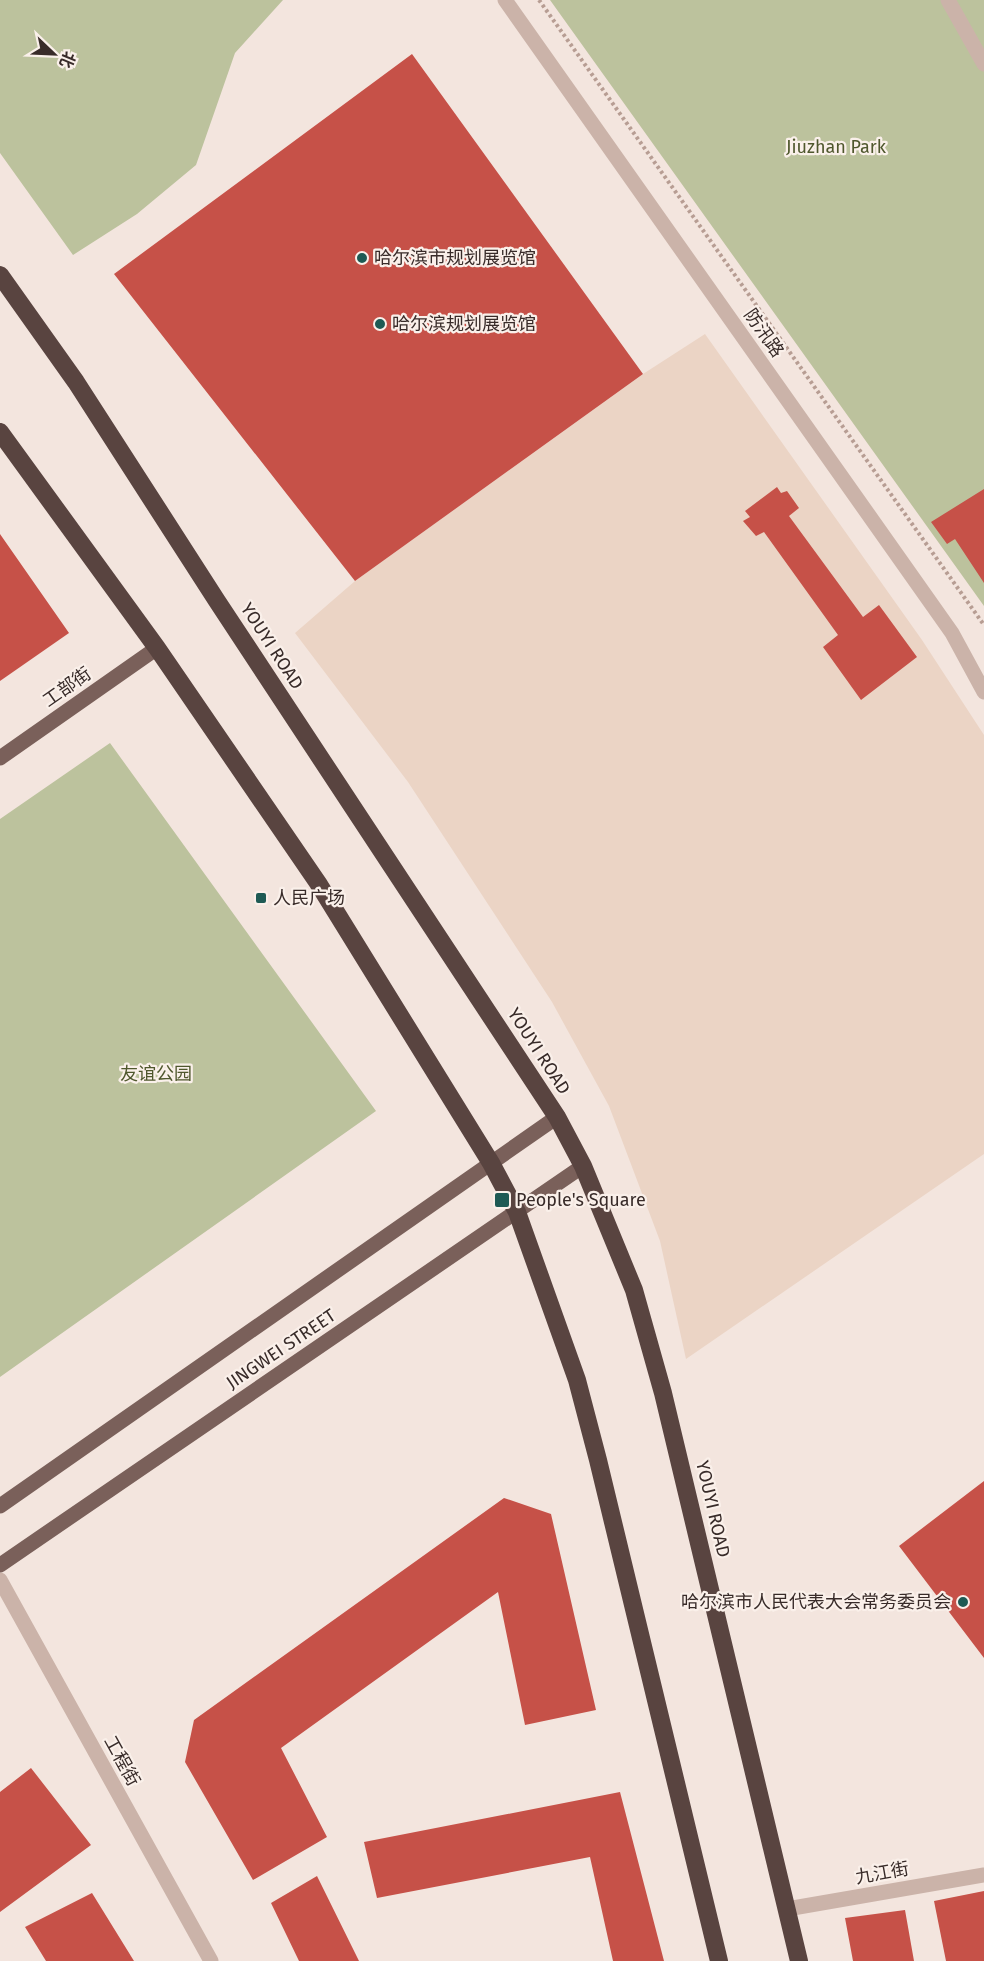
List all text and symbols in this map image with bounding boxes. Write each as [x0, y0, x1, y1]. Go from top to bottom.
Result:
north arrow [24, 24, 84, 84]
text: 北 [55, 49, 79, 71]
park label: Jiuzhan Park [786, 136, 887, 158]
place label: 哈尔滨市规划展览馆 [374, 247, 536, 269]
marker: 哈尔滨市规划展览馆 [355, 251, 369, 265]
street label: 防汛路 [740, 305, 788, 361]
place label: 哈尔滨规划展览馆 [392, 313, 536, 335]
marker: 哈尔滨规划展览馆 [373, 317, 387, 331]
street label: YOUYI ROAD [236, 599, 308, 693]
street label: 工部街 [39, 663, 95, 711]
place label: 人民广场 [273, 887, 345, 909]
marker: 人民广场 [254, 891, 268, 905]
street label: YOUYI ROAD [503, 1004, 575, 1098]
park label: 友谊公园 [120, 1063, 192, 1085]
place label: People's Square [516, 1189, 646, 1211]
marker: People's Square [493, 1191, 511, 1209]
street label: JINGWEI STREET [222, 1304, 340, 1394]
street label: YOUYI ROAD [691, 1458, 735, 1560]
place label: 哈尔滨市人民代表大会常务委员会 [681, 1591, 951, 1613]
marker: 哈尔滨市人民代表大会常务委员会 [956, 1595, 970, 1609]
street label: 工程街 [99, 1732, 145, 1790]
street label: 九江街 [854, 1857, 910, 1889]

